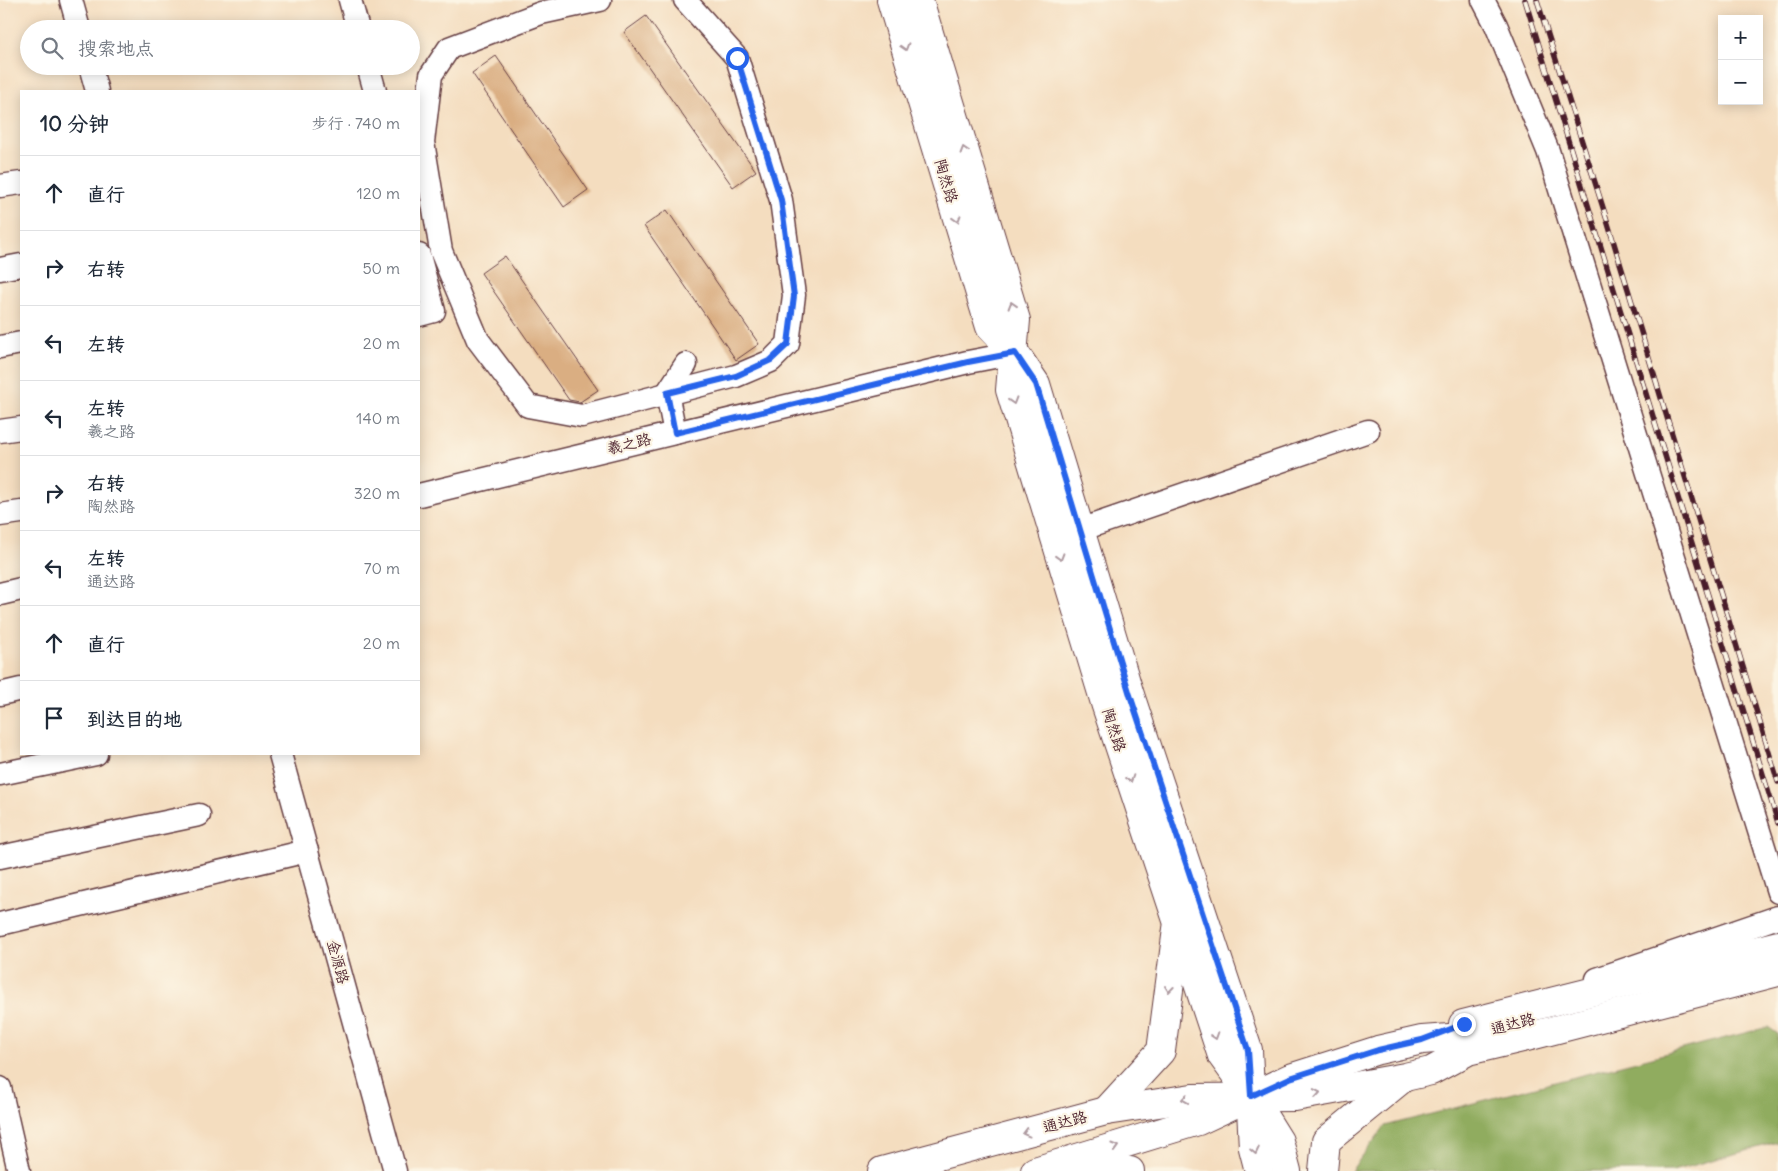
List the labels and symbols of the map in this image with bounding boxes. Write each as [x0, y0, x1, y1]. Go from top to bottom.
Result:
one-way arrow [899, 42, 909, 50]
route start [726, 47, 749, 70]
one-way arrow [960, 146, 970, 154]
street label: 陶然路 [931, 157, 962, 205]
one-way arrow [952, 214, 962, 222]
one-way arrow [1007, 301, 1017, 310]
one-way arrow [1008, 396, 1018, 405]
street label: 羲之路 [605, 429, 653, 458]
one-way arrow [1055, 552, 1065, 560]
street label: 陶然路 [1098, 706, 1130, 754]
one-way arrow [1124, 774, 1134, 782]
street label: 金源路 [323, 938, 353, 986]
one-way arrow [1165, 984, 1175, 993]
street label: 通达路 [1489, 1009, 1537, 1039]
route end [1453, 1013, 1476, 1036]
one-way arrow [1209, 1031, 1219, 1039]
one-way arrow [1312, 1089, 1321, 1099]
one-way arrow [1180, 1093, 1188, 1104]
street label: 通达路 [1041, 1107, 1089, 1137]
one-way arrow [1021, 1127, 1030, 1138]
one-way arrow [1110, 1143, 1119, 1153]
one-way arrow [1249, 1147, 1259, 1156]

